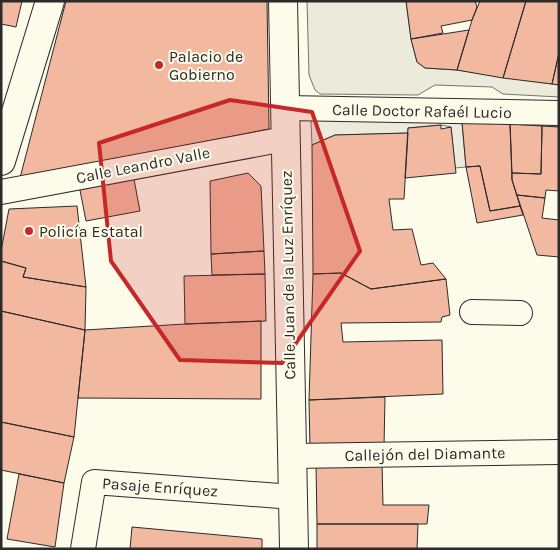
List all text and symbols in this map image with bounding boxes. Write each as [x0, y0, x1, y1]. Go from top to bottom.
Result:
place label: Palacio de Gobierno [169, 47, 243, 84]
marker: Palacio de Gobierno [153, 59, 165, 71]
street label: Calle Doctor Rafaél Lucio [332, 100, 512, 122]
street label: Calle Leandro Valle [74, 143, 212, 187]
street label: Calle Juan de la Luz Enríquez [277, 170, 299, 380]
place label: Policía Estatal [39, 222, 143, 241]
marker: Policía Estatal [23, 225, 35, 237]
street label: Callejón del Diamante [344, 443, 506, 465]
street label: Pasaje Enríquez [101, 473, 219, 501]

